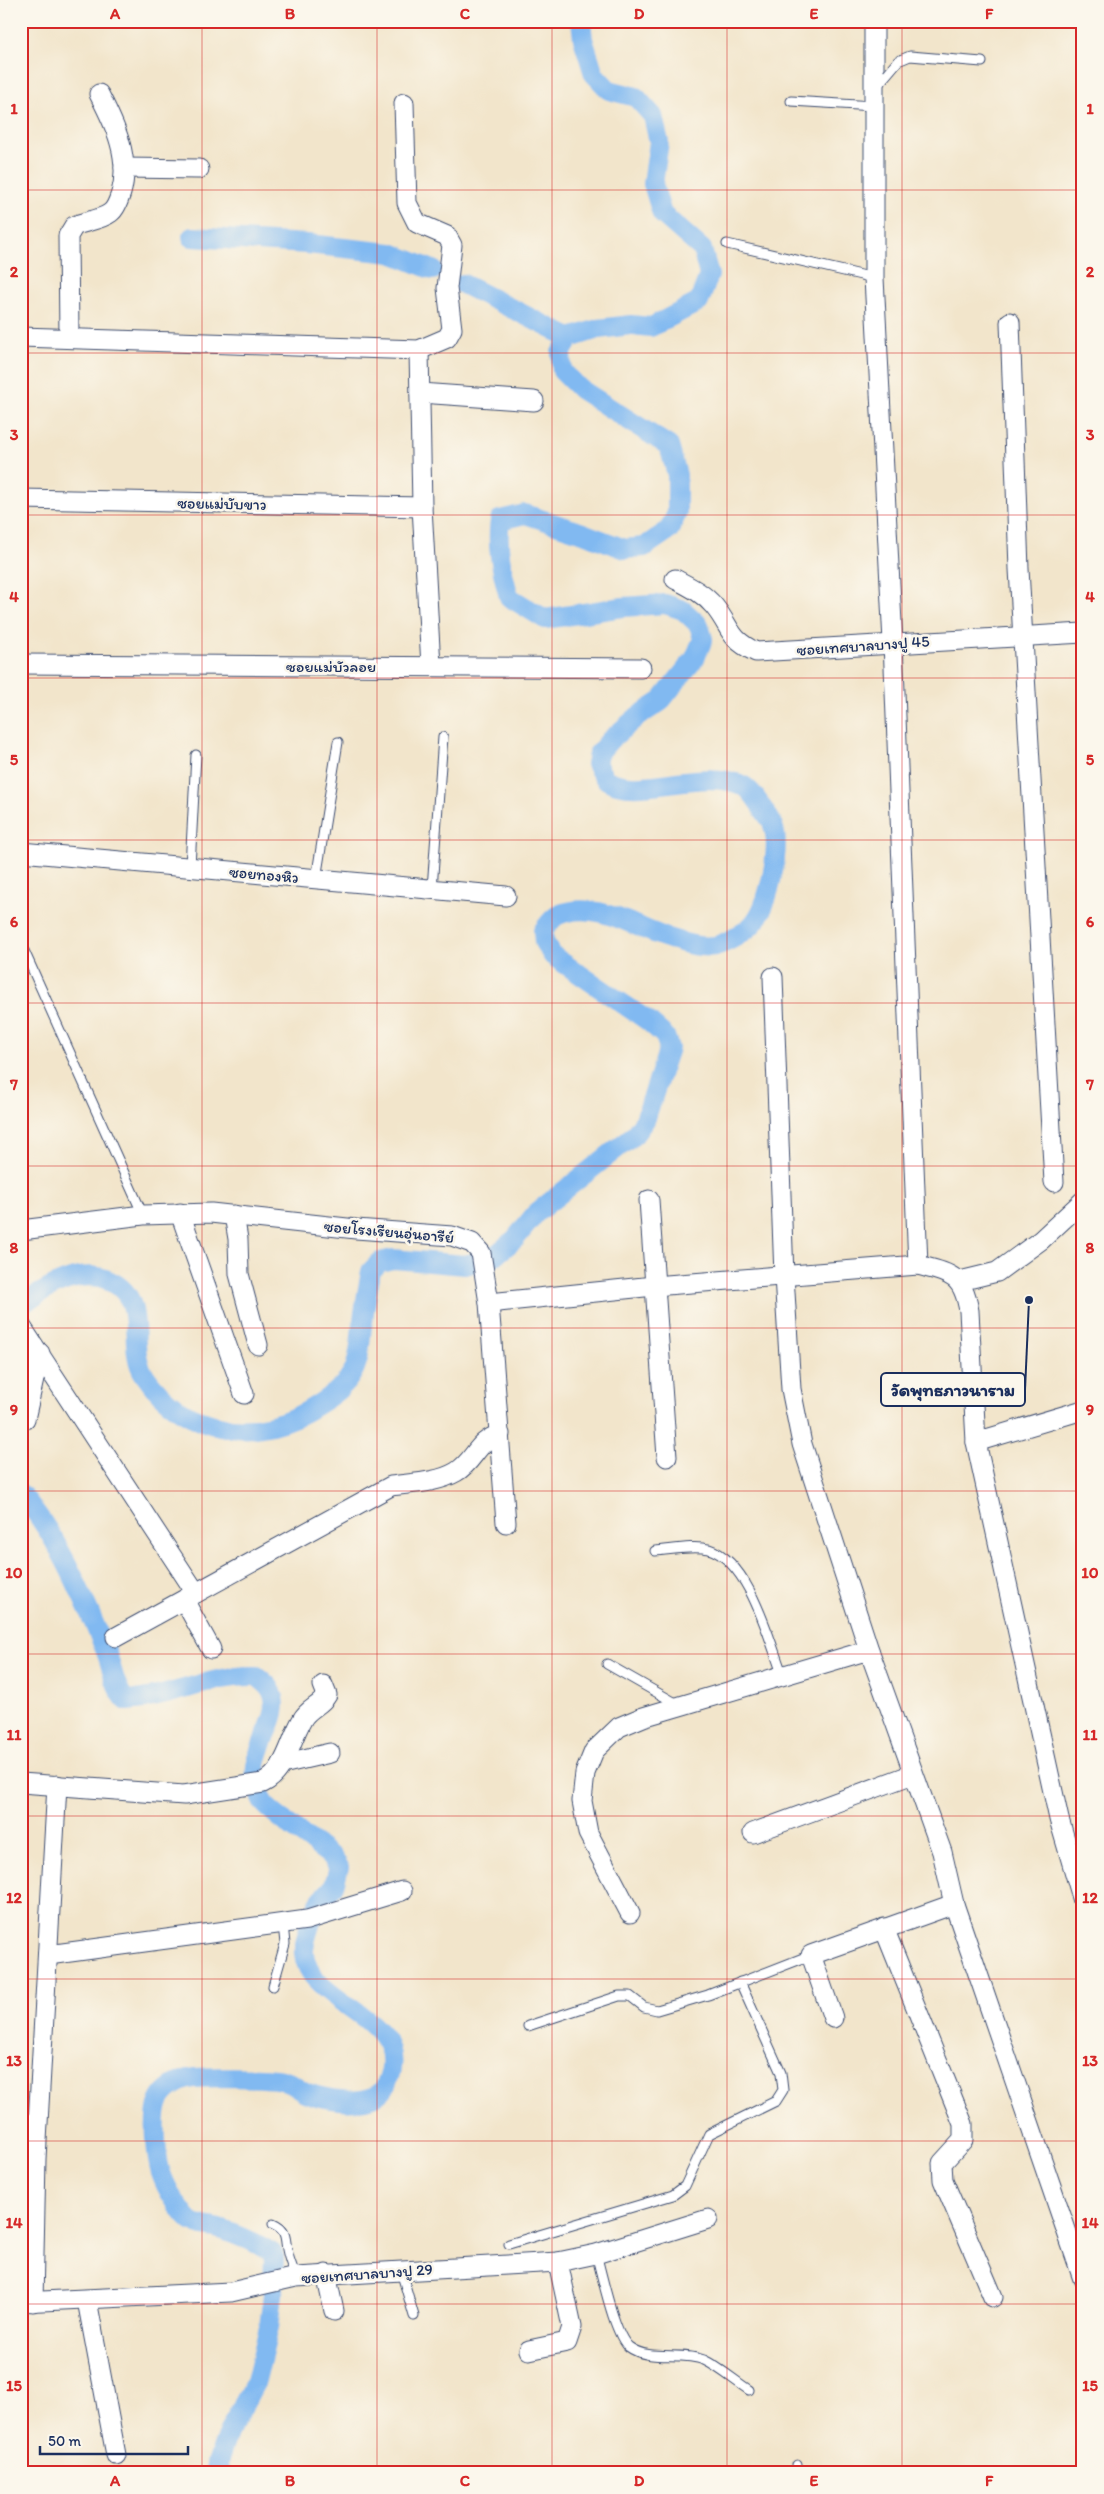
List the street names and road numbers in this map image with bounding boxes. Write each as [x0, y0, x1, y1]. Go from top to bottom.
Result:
street label: ซอยแม่บับขาว [177, 493, 267, 514]
street label: ซอยเทศบาลบางปู 45 [796, 631, 930, 661]
street label: ซอยแม่บัวลอย [286, 657, 376, 676]
street label: ซอยทองหิว [228, 862, 300, 887]
street label: ซอยโรงเรียนอุ่นอารีย์ [323, 1216, 455, 1248]
street label: ซอยเทศบาลบางปู 29 [301, 2259, 434, 2289]

